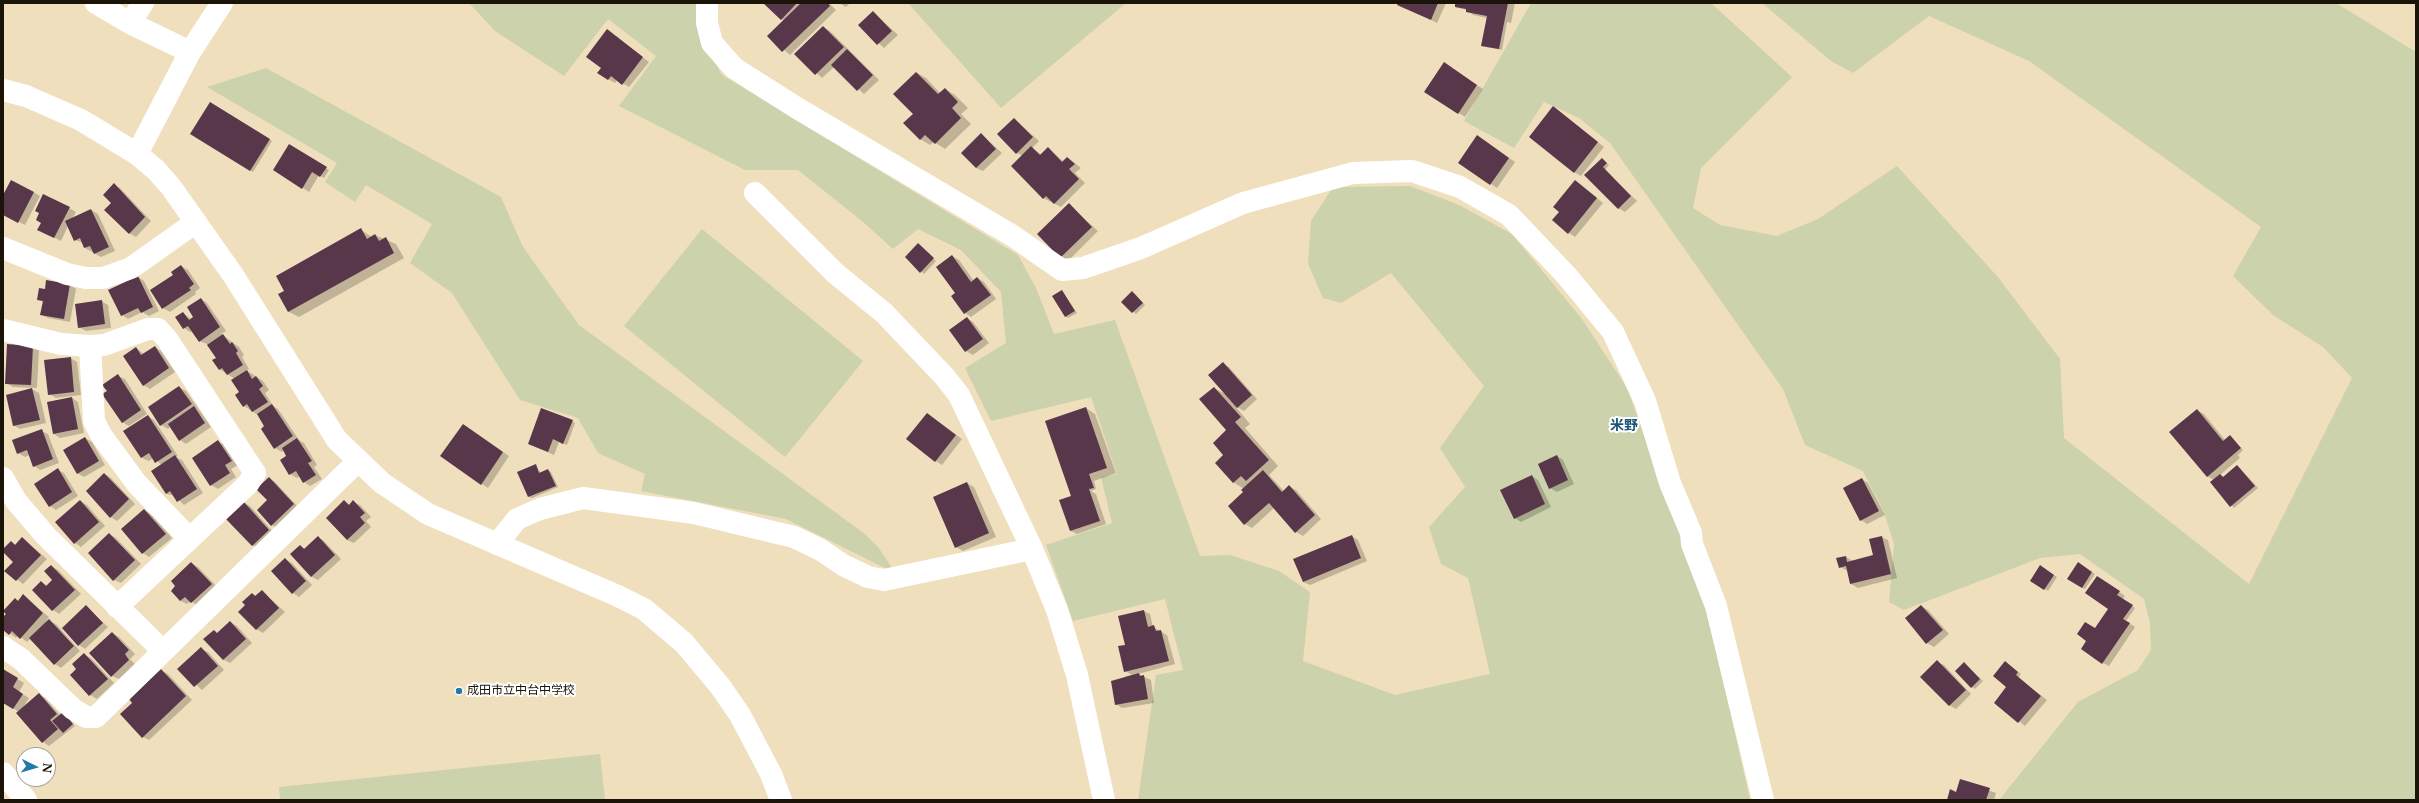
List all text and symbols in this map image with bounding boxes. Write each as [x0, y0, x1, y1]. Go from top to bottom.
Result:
district label: 米野 [1610, 418, 1638, 434]
place label: 成田市立中台中学校 [467, 684, 575, 698]
marker: 成田市立中台中学校 [454, 686, 464, 696]
north arrow [16, 747, 56, 787]
text: N [40, 762, 54, 774]

